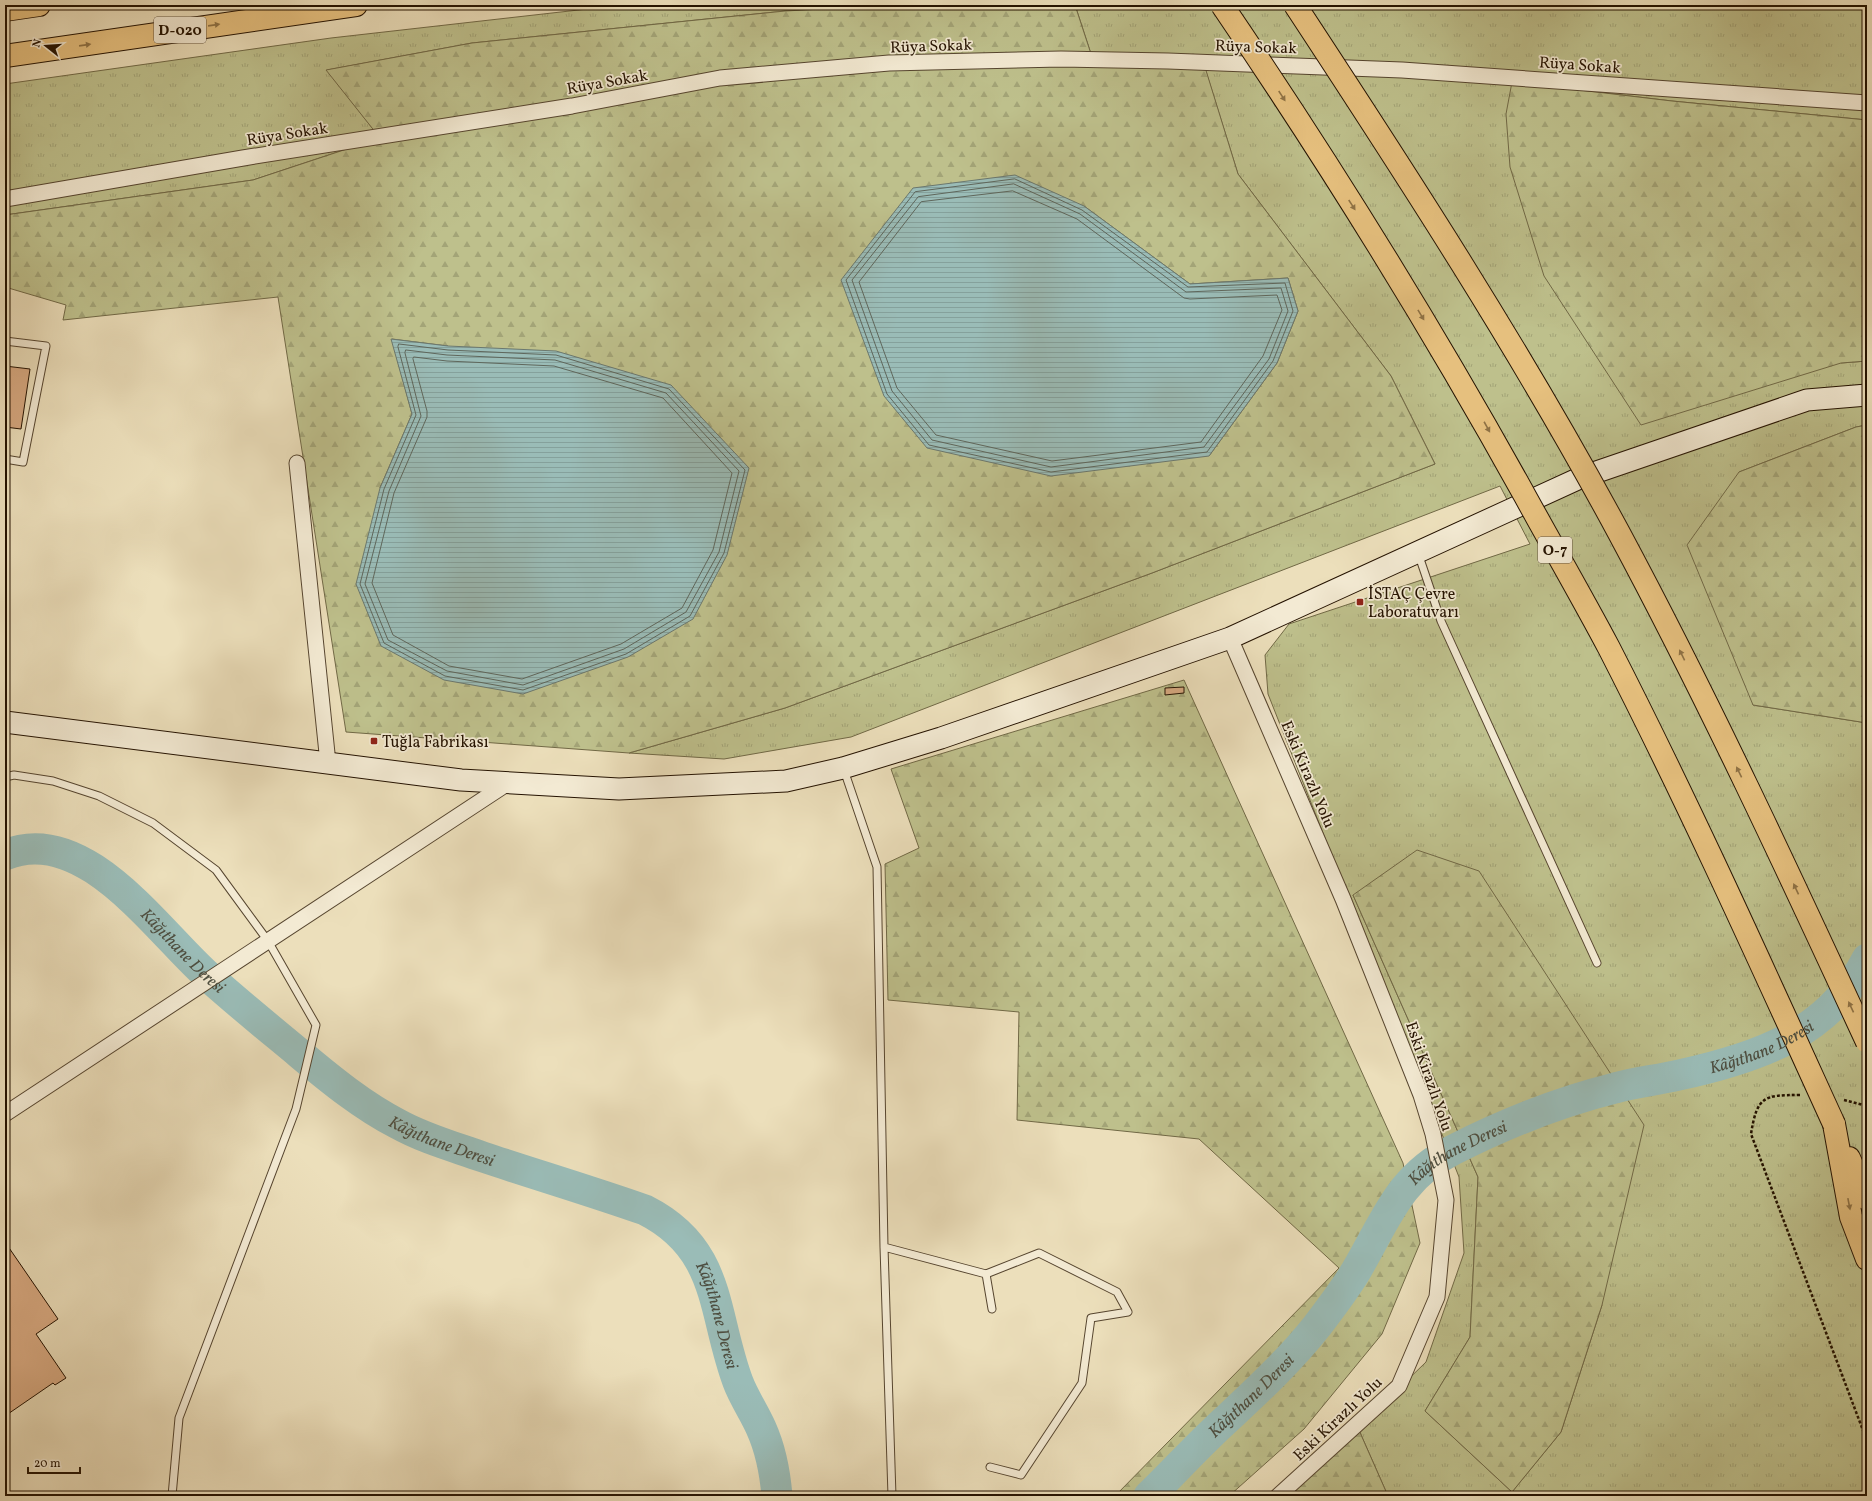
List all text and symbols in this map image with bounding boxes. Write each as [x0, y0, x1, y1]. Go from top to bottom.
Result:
road number: D-020 [154, 17, 206, 43]
one-way arrow [208, 22, 220, 28]
north arrow [26, 26, 66, 66]
street label: Rüya Sokak [890, 35, 973, 59]
street label: Rüya Sokak [1215, 36, 1298, 60]
text: N [30, 37, 46, 50]
one-way arrow [79, 42, 91, 48]
street label: Rüya Sokak [1538, 52, 1622, 80]
street label: Rüya Sokak [565, 65, 650, 101]
one-way arrow [1278, 90, 1285, 102]
street label: Rüya Sokak [245, 118, 330, 152]
one-way arrow [1349, 199, 1356, 211]
one-way arrow [1418, 309, 1425, 321]
one-way arrow [1484, 422, 1490, 433]
road number: O-7 [1538, 537, 1572, 563]
place label: İSTAÇ Çevre Laboratuvarı [1368, 584, 1459, 624]
marker: İSTAÇ Çevre Laboratuvarı [1355, 597, 1365, 607]
one-way arrow [1679, 649, 1685, 661]
street label: Eski Kirazlı Yolu [1275, 718, 1340, 832]
place label: Tuğla Fabrikası [382, 732, 489, 754]
marker: Tuğla Fabrikası [369, 736, 379, 746]
one-way arrow [1736, 766, 1742, 778]
one-way arrow [1793, 883, 1799, 894]
water label: Kâğıthane Deresi [135, 904, 230, 1000]
one-way arrow [1848, 1001, 1854, 1012]
water label: Kâğıthane Deresi [1707, 1015, 1820, 1080]
street label: Eski Kirazlı Yolu [1399, 1019, 1457, 1134]
water label: Kâğıthane Deresi [384, 1111, 498, 1173]
water label: Kâğıthane Deresi [1403, 1116, 1511, 1191]
one-way arrow [1846, 1198, 1852, 1210]
water label: Kâğıthane Deresi [689, 1258, 743, 1373]
water label: Kâğıthane Deresi [1204, 1349, 1301, 1444]
street label: Eski Kirazlı Yolu [1289, 1372, 1388, 1467]
scale bar [28, 1449, 80, 1475]
text: 20 m [34, 1456, 61, 1472]

